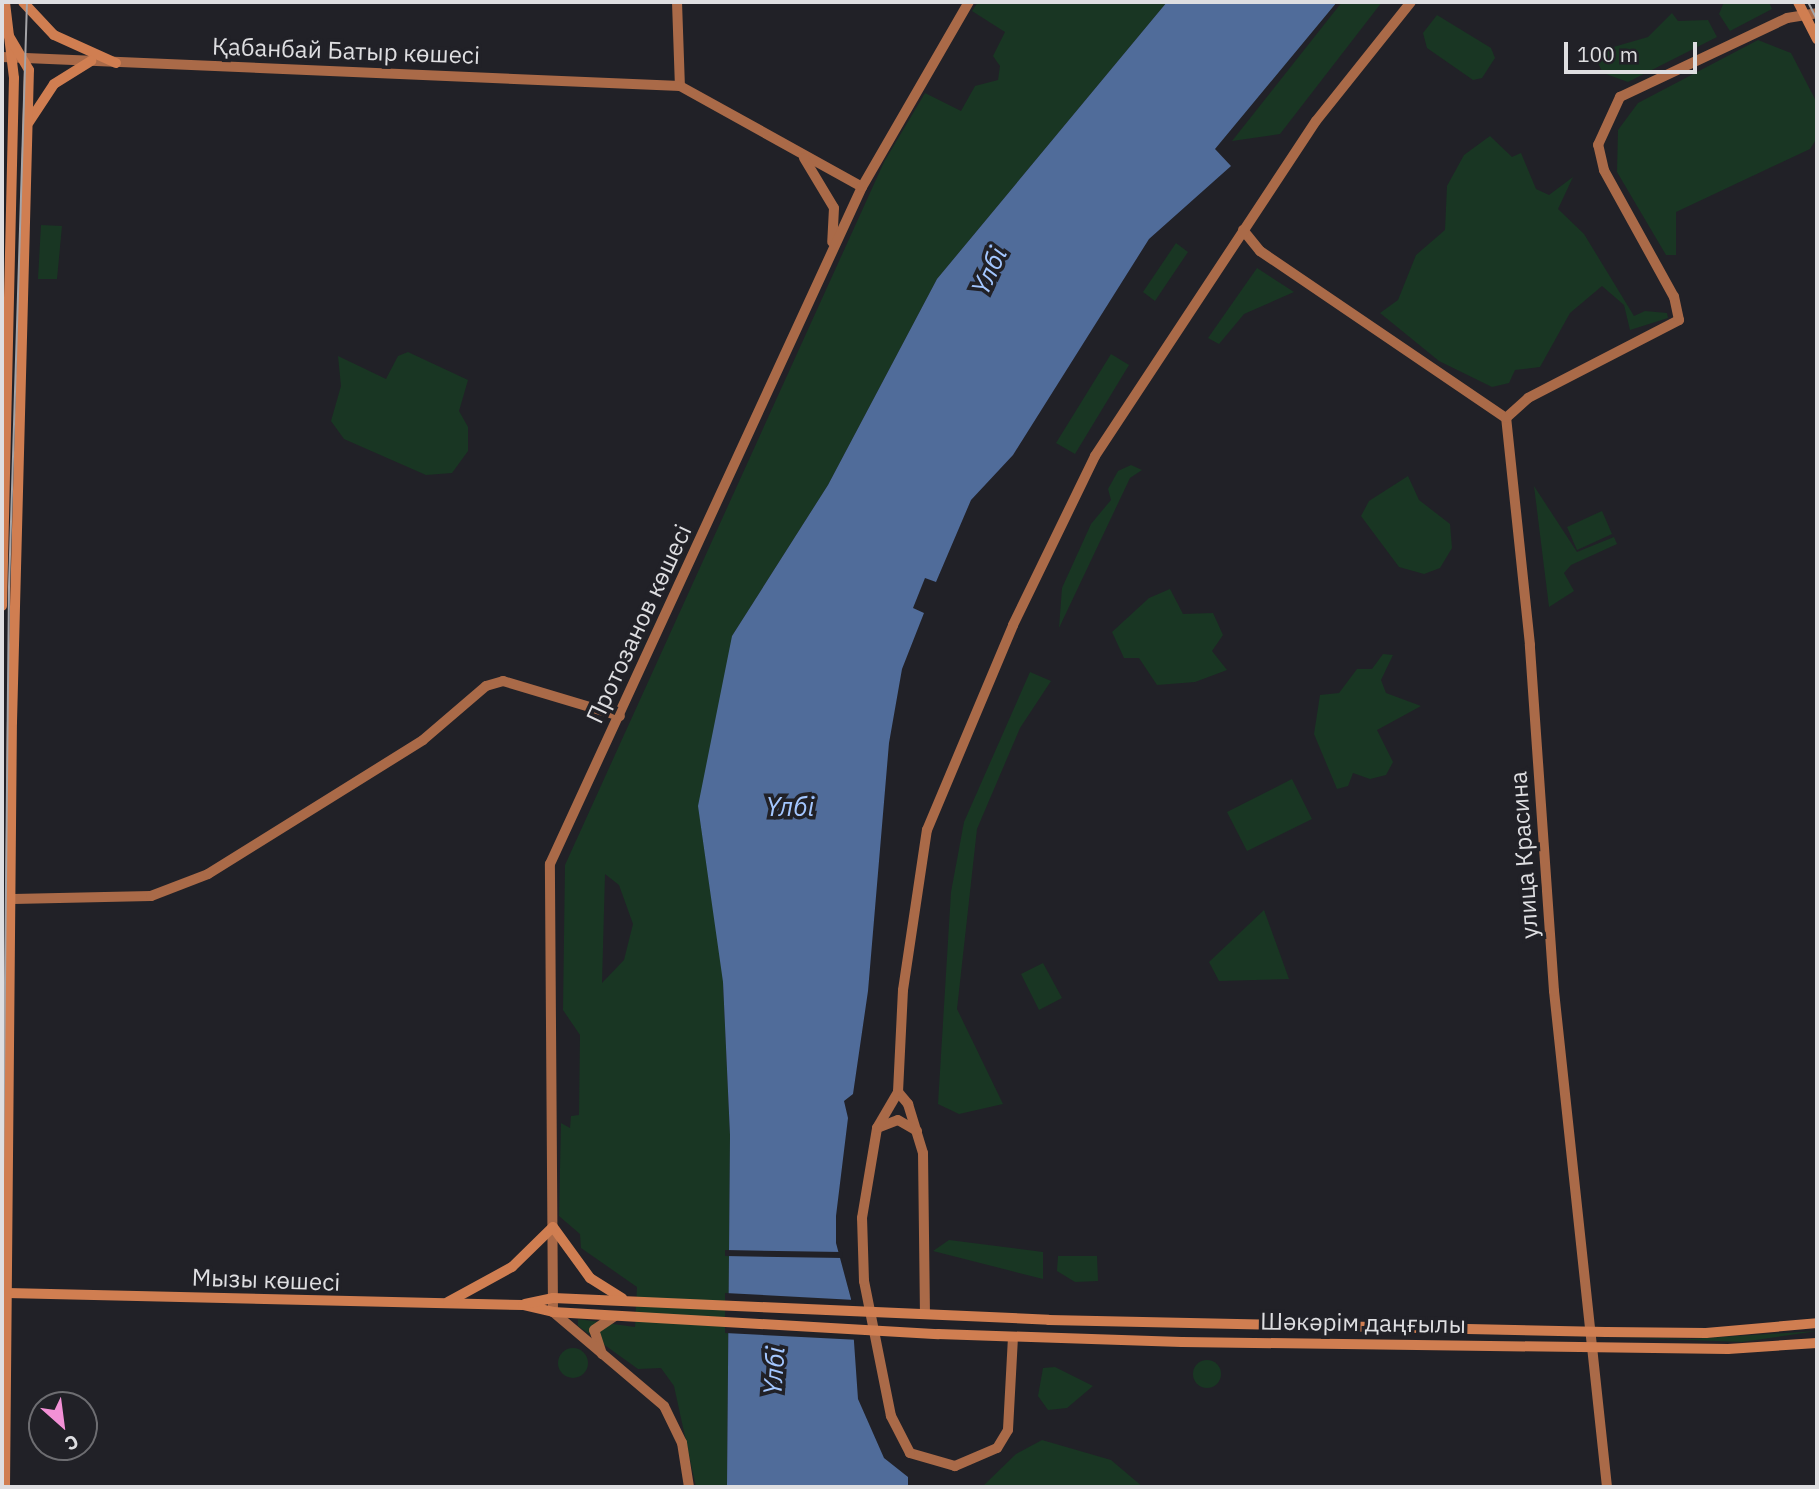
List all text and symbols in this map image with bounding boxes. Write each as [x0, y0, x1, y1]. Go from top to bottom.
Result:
scale bar [1567, 28, 1700, 72]
street label: Қабанбай Батыр көшесі [212, 32, 480, 70]
text: 100 m [1577, 40, 1638, 68]
water label: Үлбі [965, 242, 1013, 300]
street label: Протозанов көшесі [580, 520, 698, 728]
street label: улица Красина [1504, 770, 1544, 940]
water label: Үлбі [766, 791, 814, 823]
street label: Мызы көшесі [191, 1263, 341, 1297]
street label: Шәкәрім даңғылы [1260, 1307, 1466, 1339]
water label: Үлбі [757, 1345, 791, 1397]
north arrow [28, 1391, 98, 1461]
text: С [61, 1429, 83, 1456]

